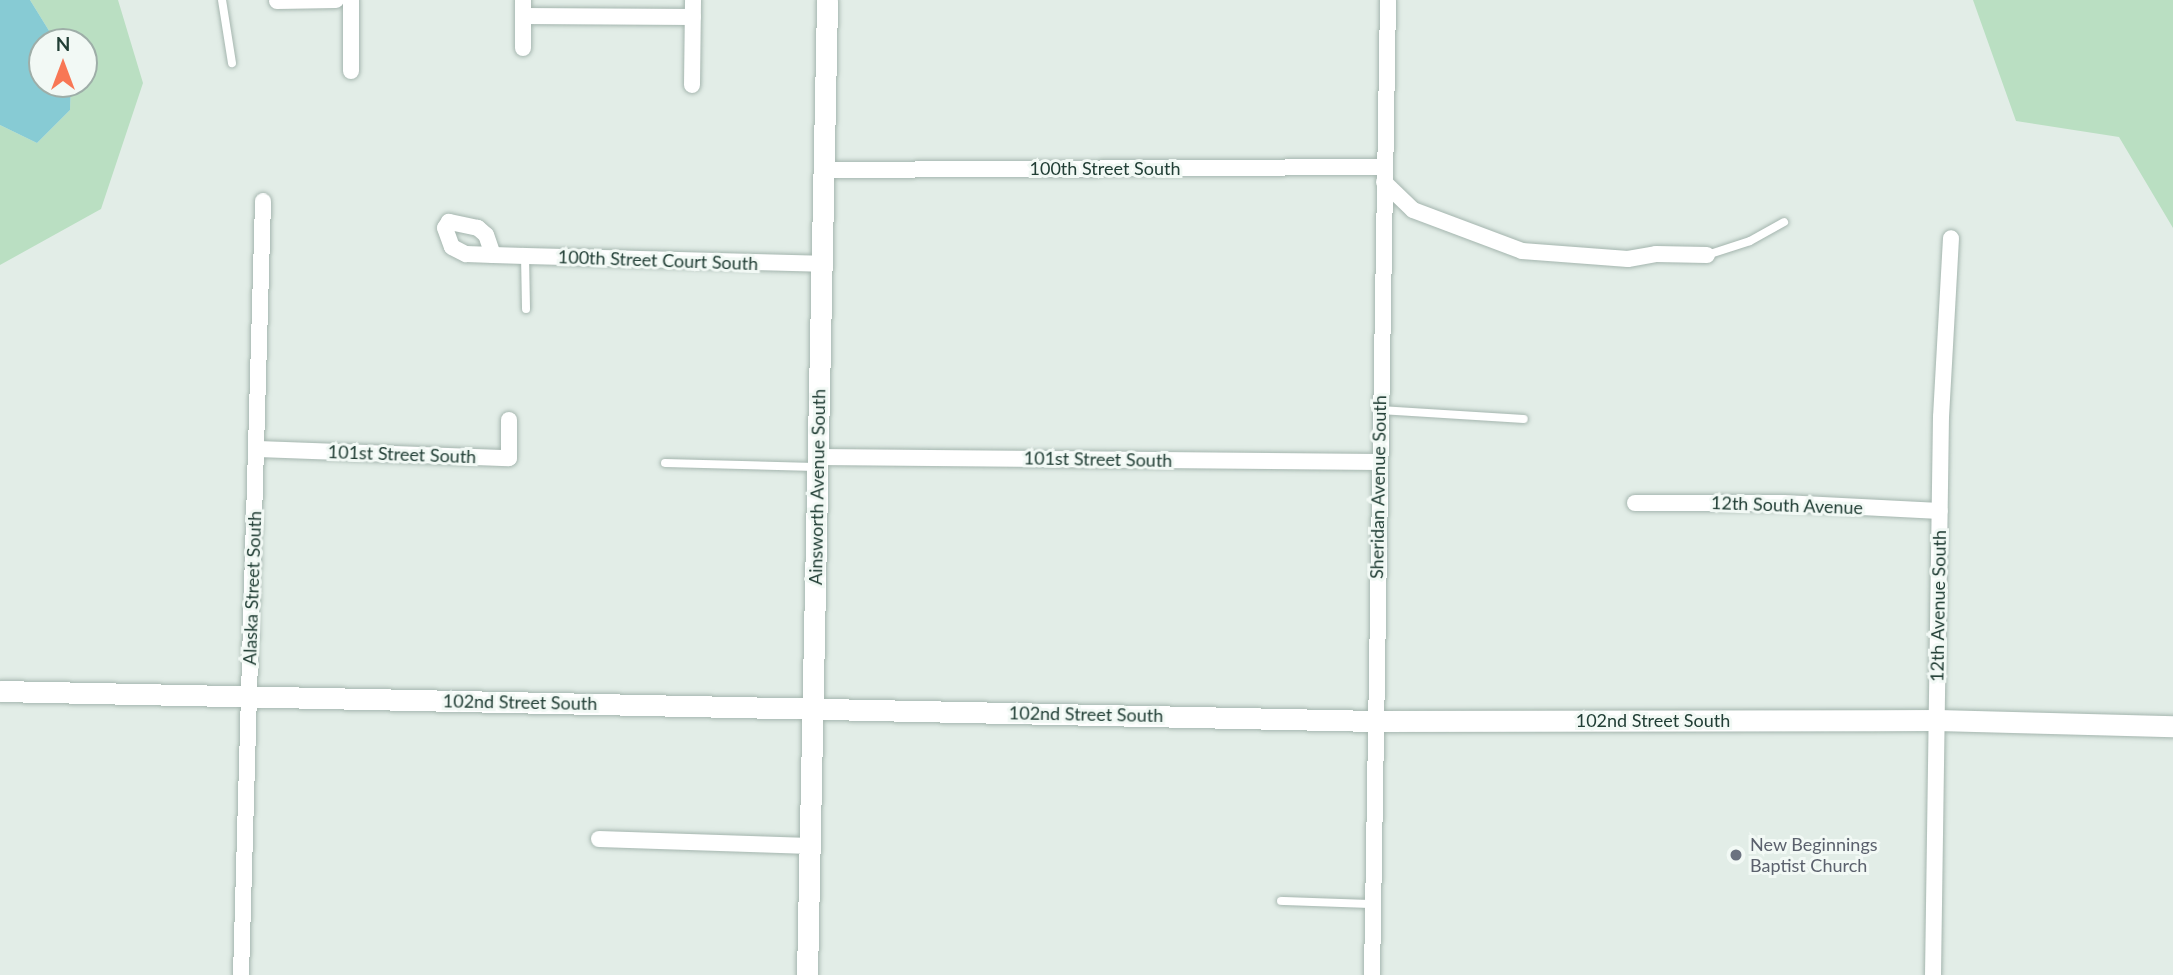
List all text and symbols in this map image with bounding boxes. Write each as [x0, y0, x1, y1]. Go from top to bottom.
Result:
north arrow [28, 28, 98, 98]
text: N [56, 32, 70, 55]
street label: 100th Street South [1030, 157, 1180, 179]
street label: 100th Street Court South [557, 246, 759, 274]
street label: Ainsworth Avenue South [804, 388, 830, 586]
street label: Sheridan Avenue South [1366, 395, 1390, 579]
street label: 101st Street South [327, 441, 477, 467]
street label: 101st Street South [1024, 447, 1172, 471]
street label: 12th South Avenue [1710, 492, 1864, 518]
street label: Alaska Street South [239, 511, 265, 665]
street label: 12th Avenue South [1926, 530, 1950, 682]
street label: 102nd Street South [443, 690, 597, 714]
street label: 102nd Street South [1009, 702, 1163, 726]
street label: 102nd Street South [1576, 709, 1730, 731]
place label: New Beginnings Baptist Church [1750, 834, 1878, 876]
marker: New Beginnings Baptist Church [1728, 847, 1744, 863]

